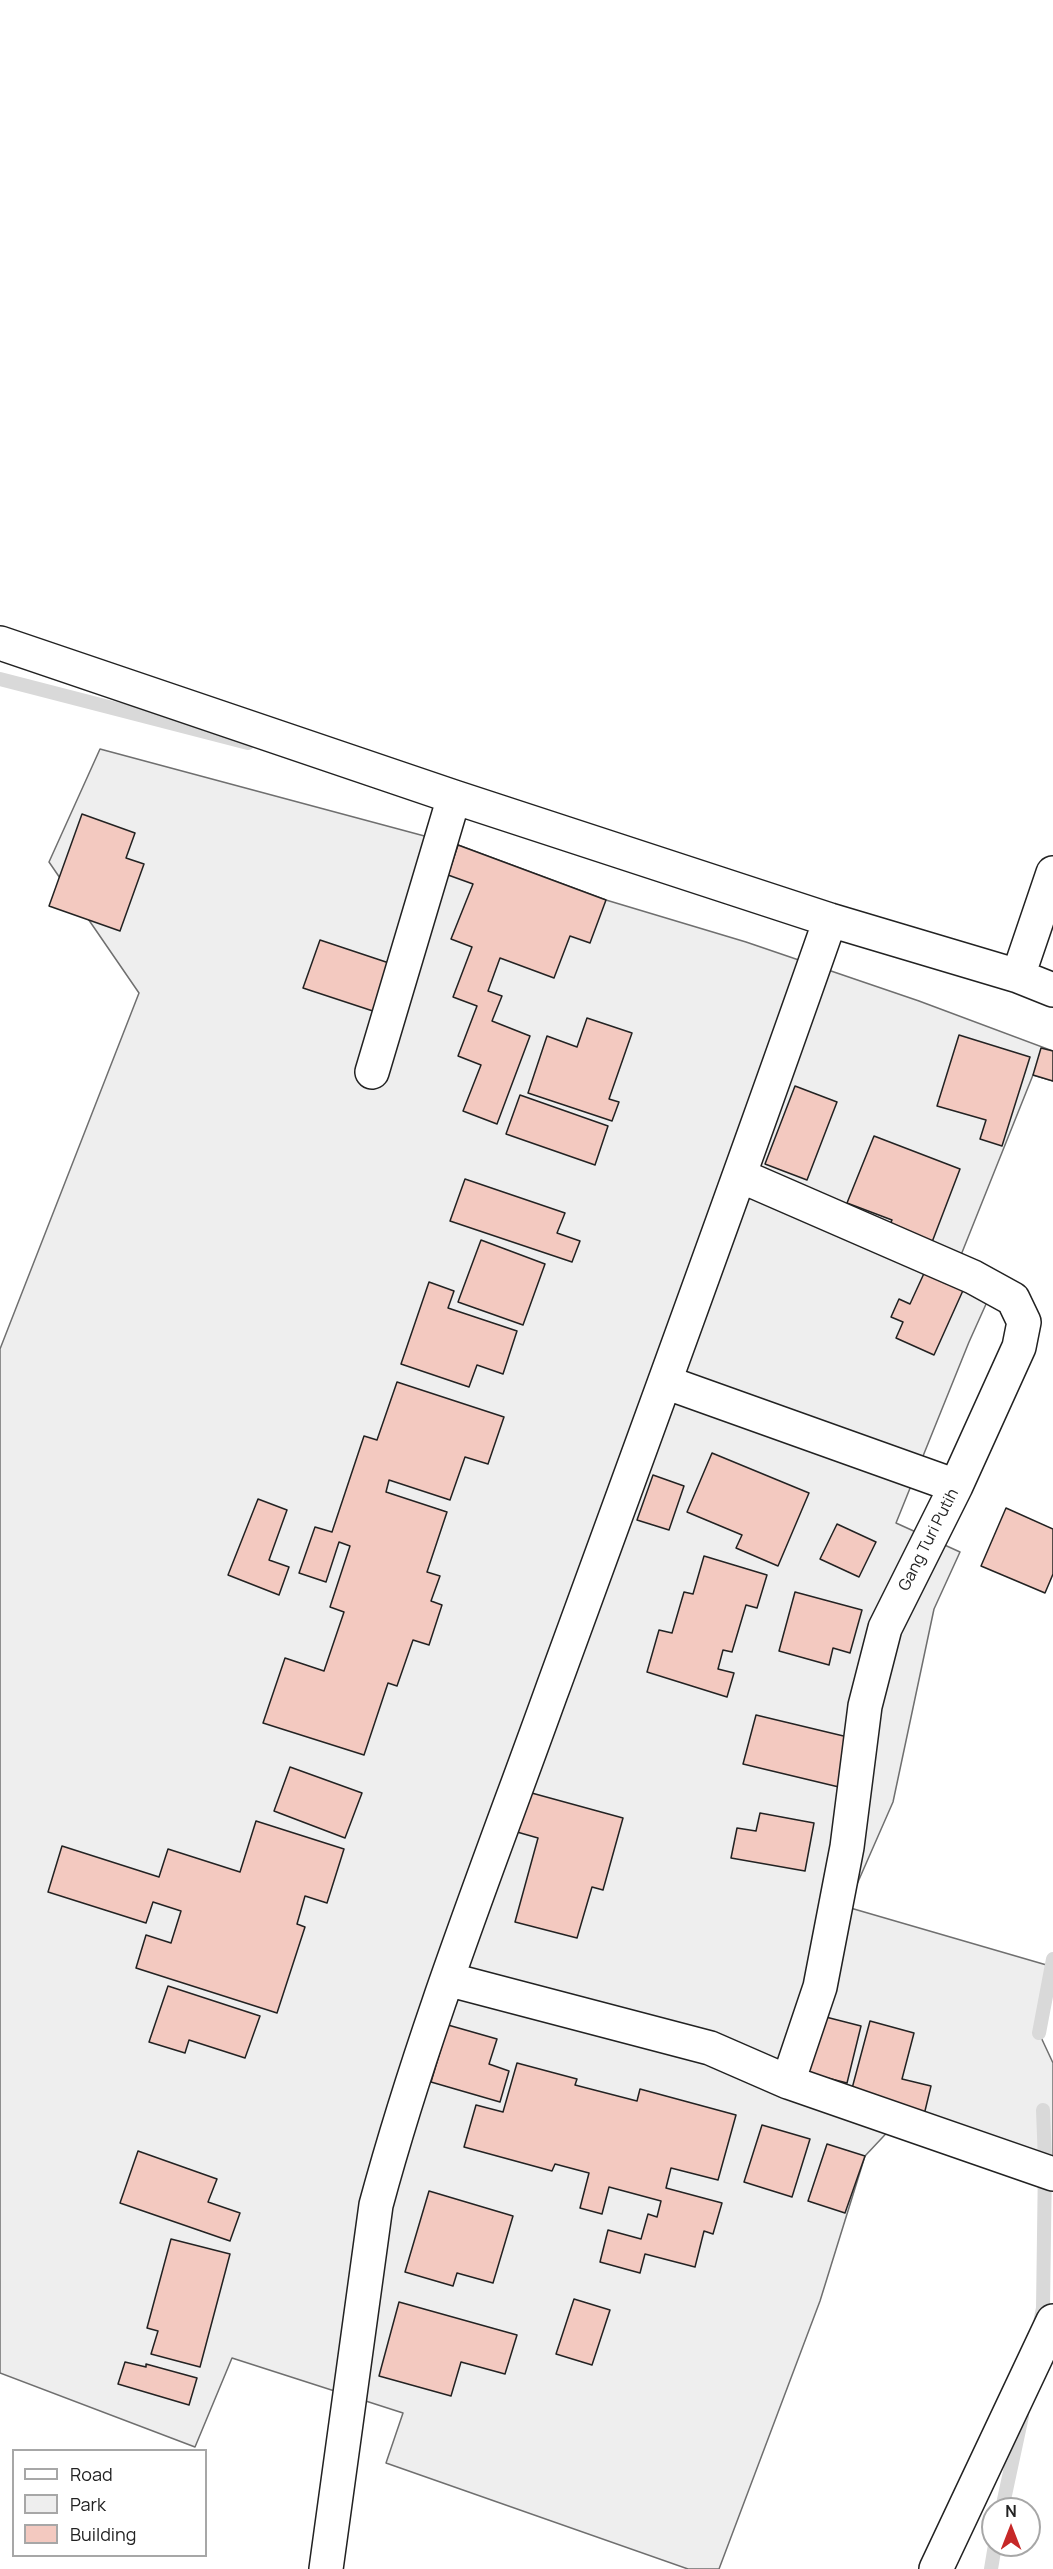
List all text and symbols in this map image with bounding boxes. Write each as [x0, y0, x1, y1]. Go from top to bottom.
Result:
street label: Gang Turi Putih [895, 1486, 963, 1594]
legend [12, 2449, 207, 2557]
text: Road [70, 2462, 113, 2486]
text: Park [70, 2492, 106, 2516]
north arrow [981, 2497, 1041, 2557]
text: N [1005, 2500, 1017, 2522]
text: Building [70, 2522, 136, 2546]

